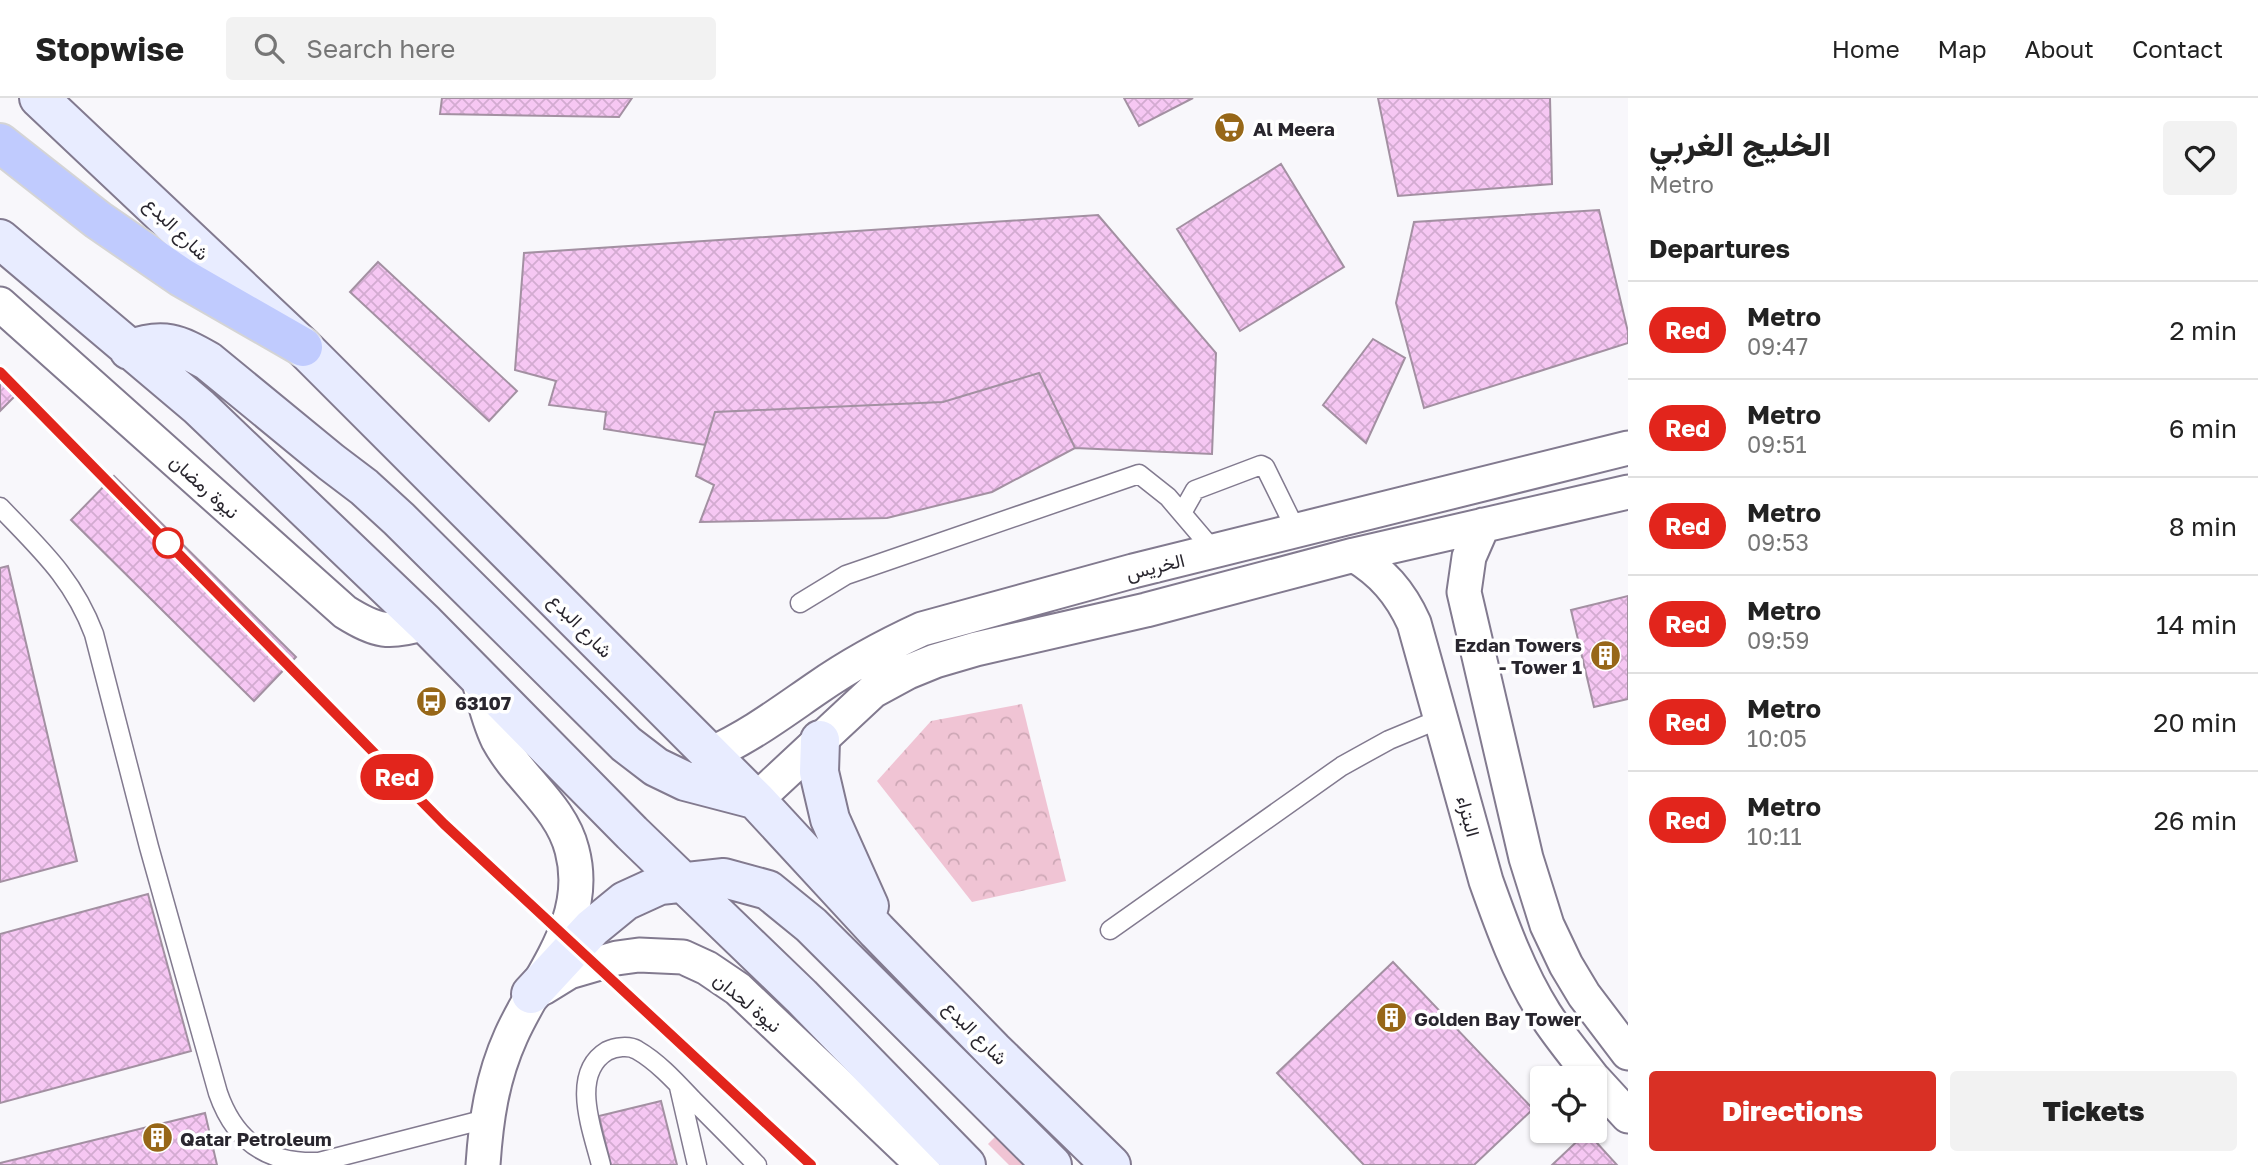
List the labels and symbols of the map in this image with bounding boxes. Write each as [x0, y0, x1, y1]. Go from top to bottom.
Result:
supermarket icon: Al Meera [1213, 111, 1247, 145]
place label: Al Meera [1253, 117, 1335, 140]
street label: شارع البدع [138, 191, 214, 266]
street label: نيوة رمضان [165, 449, 244, 524]
unlabelled marker [153, 528, 183, 558]
street label: الخريس [1123, 548, 1187, 585]
street label: شارع البدع [543, 588, 618, 663]
place label: Ezdan Towers - Tower 1 [1455, 633, 1582, 678]
building icon: Ezdan Towers - Tower 1 [1588, 638, 1622, 672]
bus stop icon: 63107 [415, 685, 449, 719]
place label: 63107 [455, 691, 511, 714]
line badge: Red [357, 754, 437, 800]
street label: البتراء [1452, 793, 1485, 839]
street label: نيوة لحدان [709, 967, 786, 1038]
street label: شارع البدع [938, 995, 1013, 1070]
building icon: Golden Bay Tower [1374, 1001, 1408, 1035]
place label: Golden Bay Tower [1414, 1007, 1582, 1030]
building icon: Qatar Petroleum [140, 1121, 174, 1155]
place label: Qatar Petroleum [180, 1127, 332, 1150]

